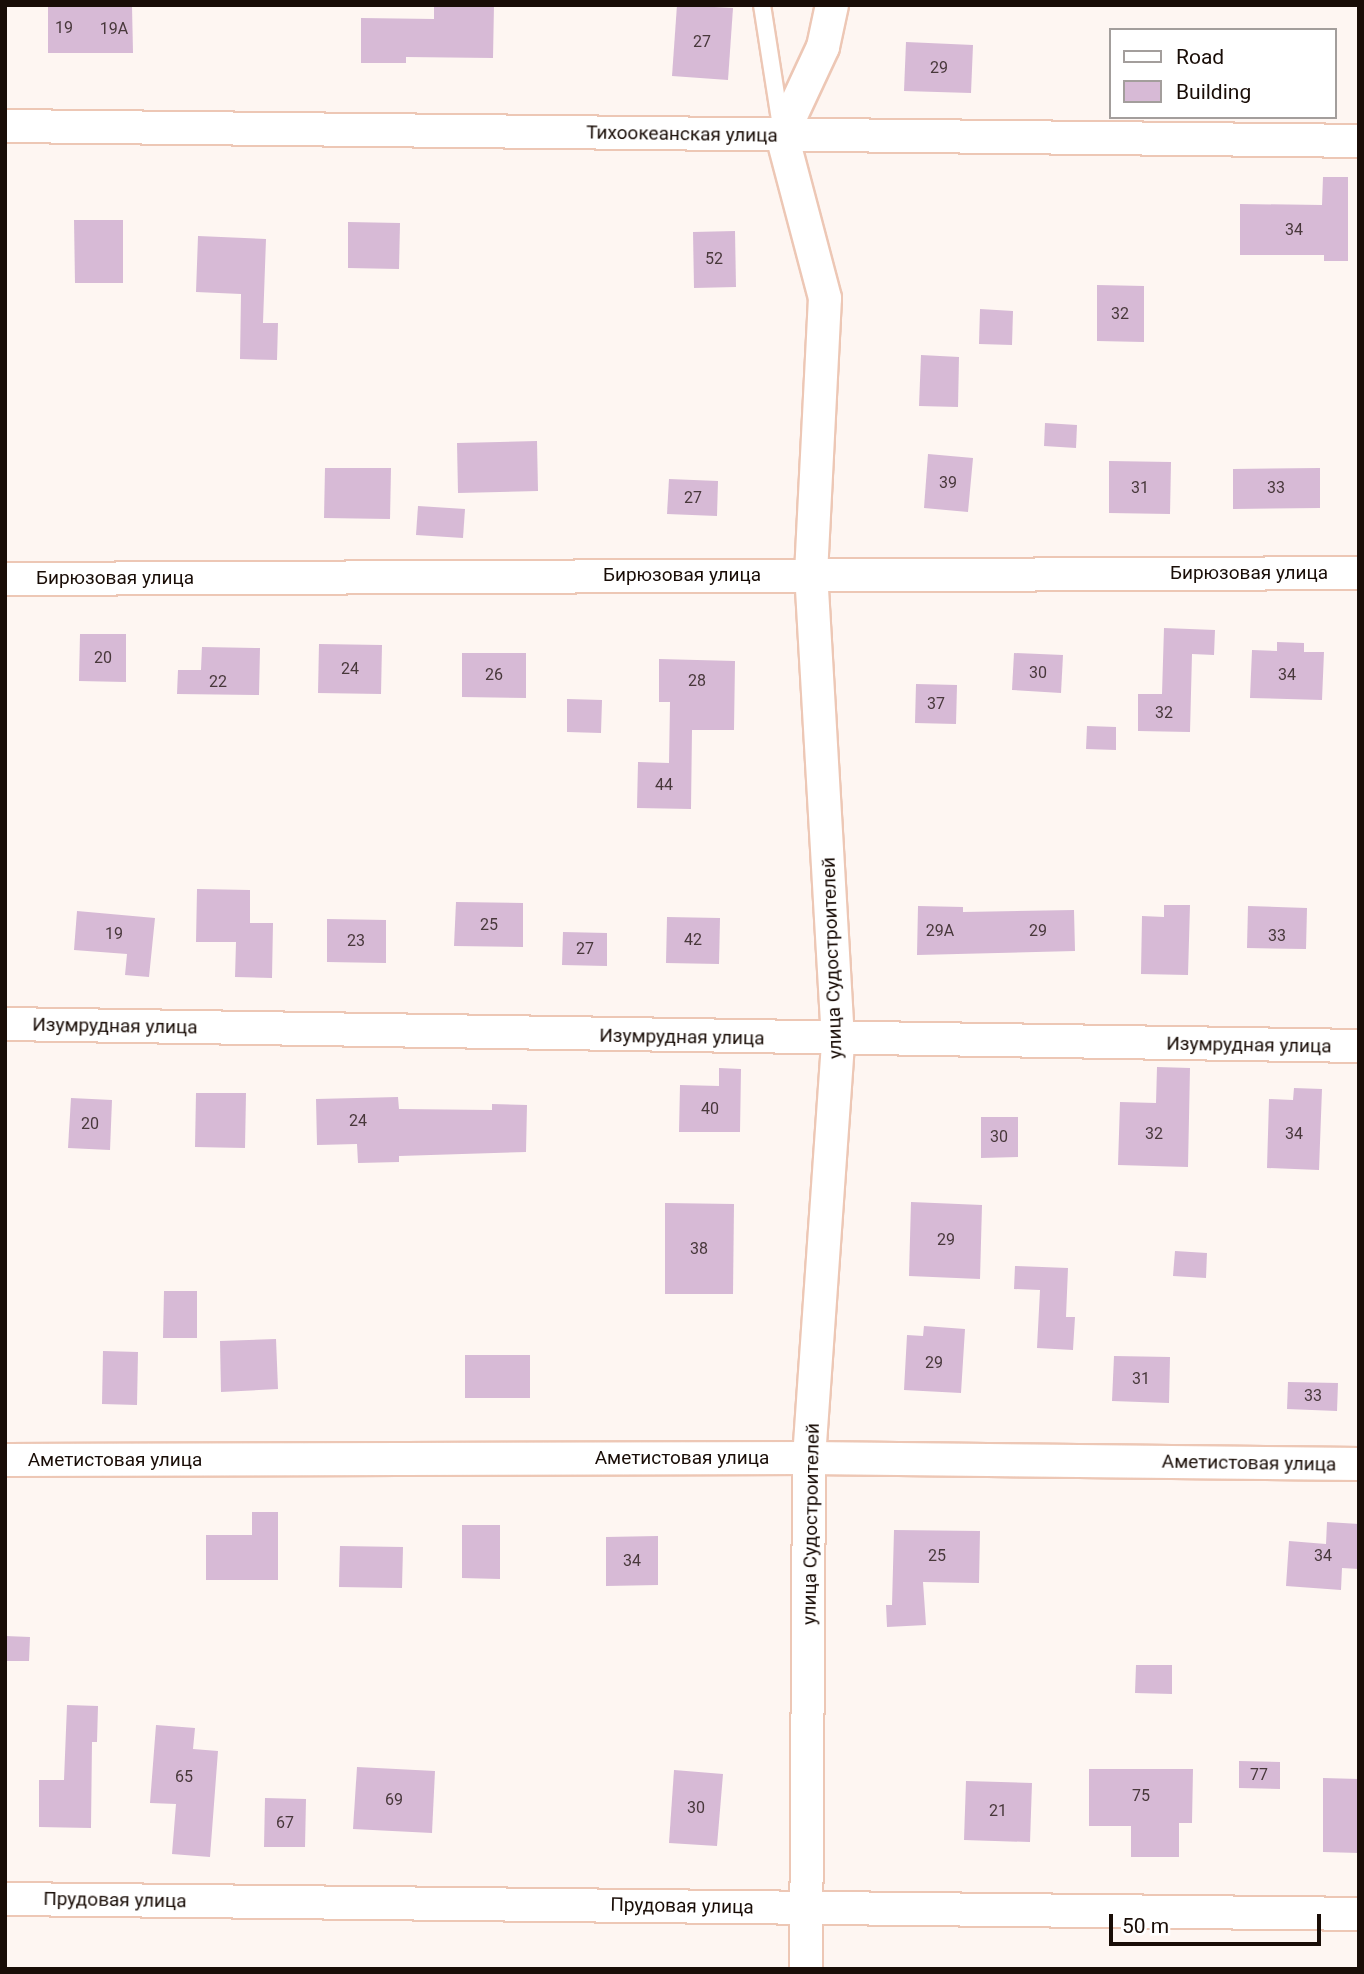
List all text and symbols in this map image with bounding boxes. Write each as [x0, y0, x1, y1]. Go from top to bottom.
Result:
house number: 19 [55, 18, 73, 38]
house number: 19А [100, 19, 128, 39]
legend [1108, 28, 1336, 119]
house number: 27 [693, 32, 711, 52]
text: Road [1176, 45, 1224, 69]
house number: 29 [930, 58, 948, 78]
text: Building [1176, 80, 1251, 104]
street label: Тихоокеанская улица [586, 121, 778, 147]
house number: 34 [1285, 220, 1303, 240]
house number: 52 [705, 249, 723, 269]
house number: 32 [1111, 304, 1129, 324]
house number: 39 [939, 473, 957, 493]
house number: 31 [1131, 478, 1149, 498]
house number: 33 [1267, 478, 1285, 498]
house number: 27 [684, 488, 702, 508]
street label: Бирюзовая улица [1170, 562, 1328, 584]
street label: Бирюзовая улица [603, 564, 761, 586]
street label: Бирюзовая улица [36, 567, 194, 589]
house number: 20 [94, 648, 112, 668]
house number: 24 [341, 659, 359, 679]
house number: 30 [1029, 663, 1047, 683]
house number: 26 [485, 665, 503, 685]
house number: 34 [1278, 665, 1296, 685]
house number: 28 [688, 671, 706, 691]
house number: 22 [209, 672, 227, 692]
house number: 37 [927, 694, 945, 714]
house number: 32 [1155, 703, 1173, 723]
house number: 44 [655, 775, 673, 795]
street label: улица Судостроителей [817, 857, 847, 1059]
house number: 25 [480, 915, 498, 935]
house number: 29А [926, 921, 954, 941]
house number: 29 [1029, 921, 1047, 941]
house number: 19 [105, 924, 123, 944]
house number: 33 [1268, 926, 1286, 946]
house number: 42 [684, 930, 702, 950]
house number: 23 [347, 931, 365, 951]
house number: 27 [576, 939, 594, 959]
street label: Изумрудная улица [32, 1013, 198, 1039]
street label: Изумрудная улица [599, 1024, 765, 1050]
street label: Изумрудная улица [1166, 1032, 1332, 1058]
house number: 40 [701, 1099, 719, 1119]
house number: 24 [349, 1111, 367, 1131]
house number: 20 [81, 1114, 99, 1134]
house number: 32 [1145, 1124, 1163, 1144]
house number: 34 [1285, 1124, 1303, 1144]
house number: 30 [990, 1127, 1008, 1147]
house number: 29 [937, 1230, 955, 1250]
house number: 38 [690, 1239, 708, 1259]
house number: 29 [925, 1353, 943, 1373]
house number: 31 [1132, 1369, 1150, 1389]
house number: 33 [1304, 1386, 1322, 1406]
street label: улица Судостроителей [798, 1423, 824, 1625]
street label: Аметистовая улица [595, 1447, 769, 1469]
street label: Аметистовая улица [28, 1449, 202, 1471]
street label: Аметистовая улица [1162, 1450, 1336, 1476]
house number: 25 [928, 1546, 946, 1566]
house number: 34 [1314, 1546, 1332, 1566]
house number: 34 [623, 1551, 641, 1571]
house number: 77 [1250, 1765, 1268, 1785]
house number: 65 [175, 1767, 193, 1787]
house number: 75 [1132, 1786, 1150, 1806]
house number: 69 [385, 1790, 403, 1810]
house number: 30 [687, 1798, 705, 1818]
house number: 21 [989, 1801, 1007, 1821]
house number: 67 [276, 1813, 294, 1833]
street label: Прудовая улица [43, 1887, 187, 1913]
street label: Прудовая улица [610, 1893, 754, 1919]
scale bar [1112, 1900, 1324, 1944]
text: 50 m [1122, 1914, 1169, 1938]

